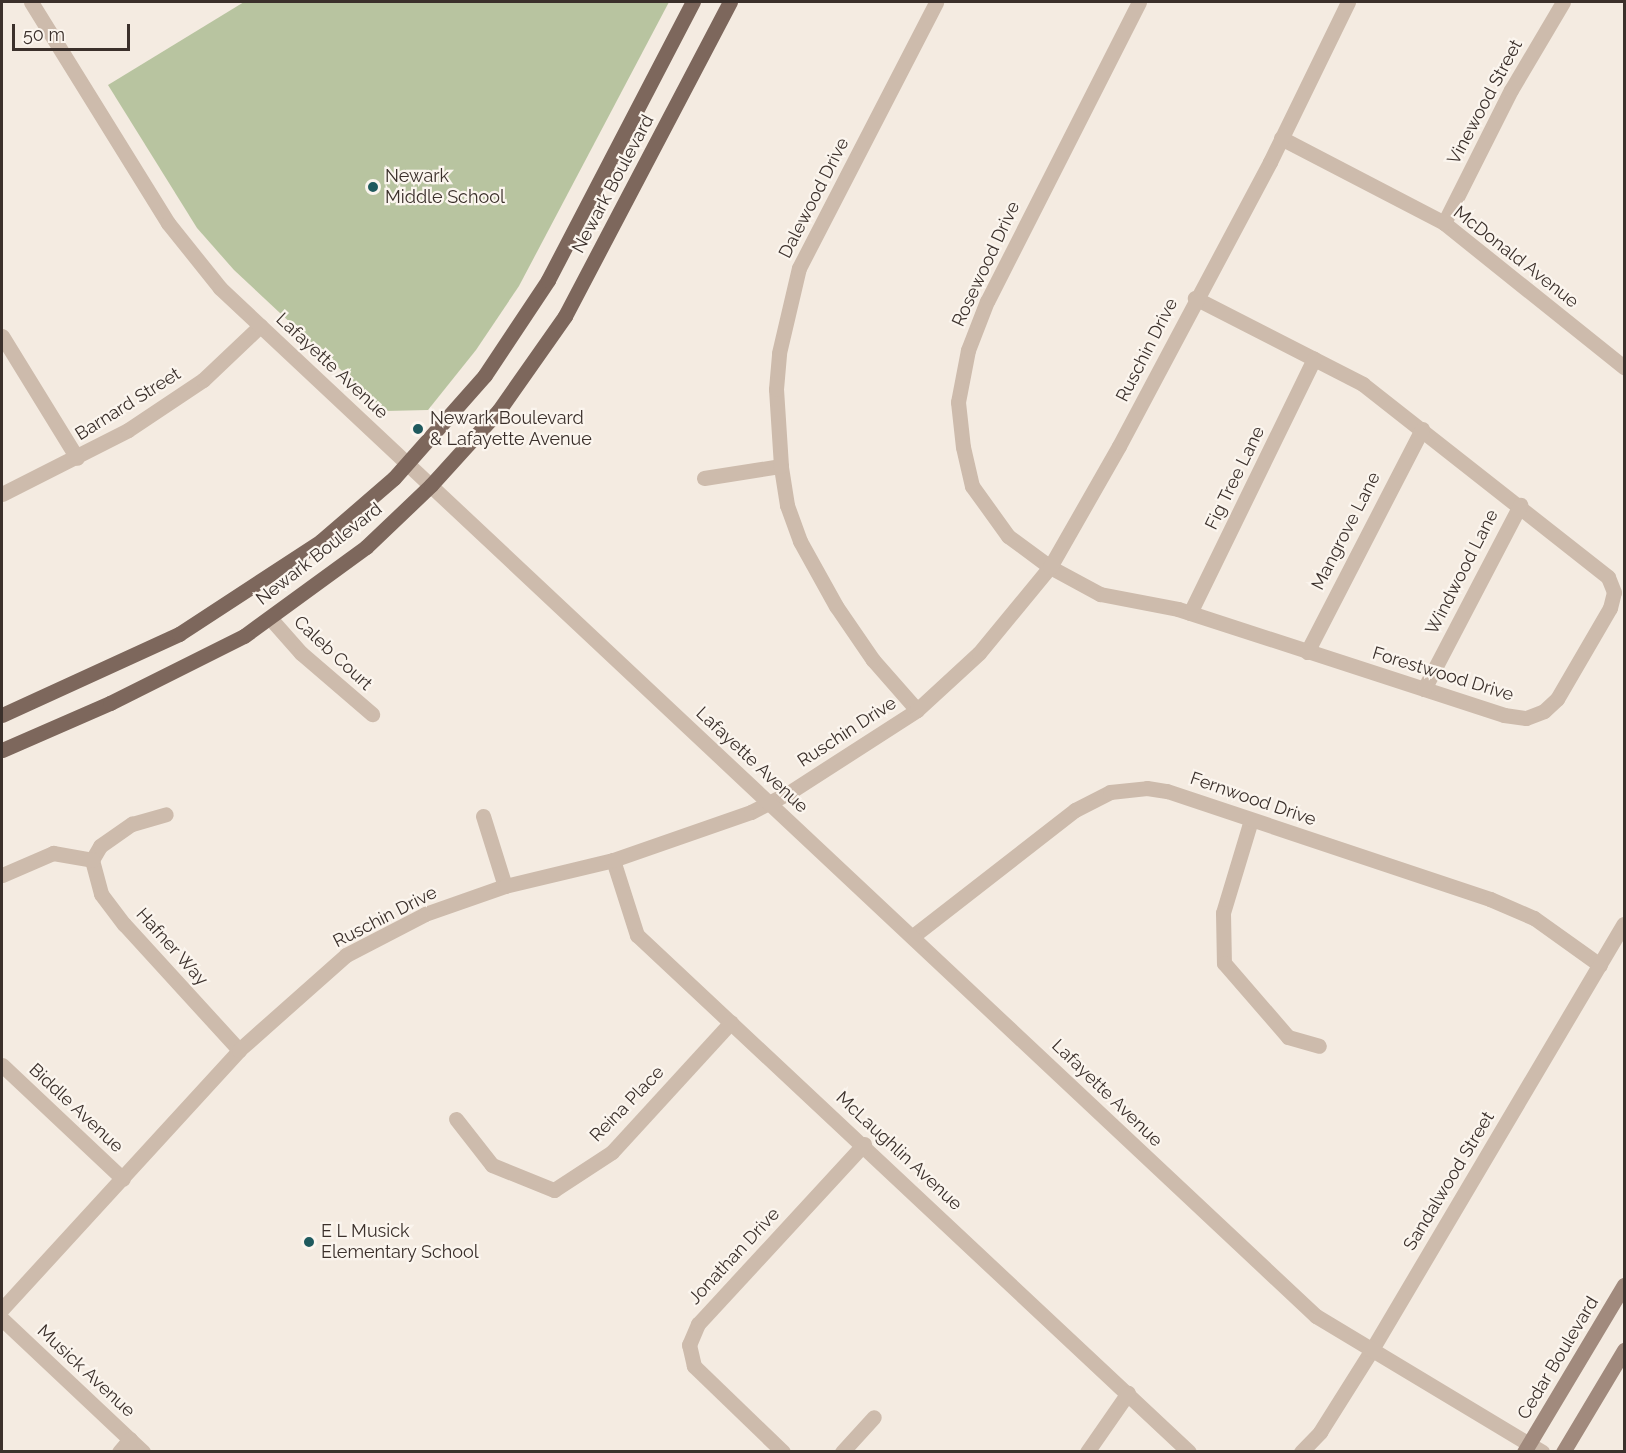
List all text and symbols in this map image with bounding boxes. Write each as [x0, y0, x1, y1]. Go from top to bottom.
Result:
scale bar [15, 12, 134, 50]
text: 50 m [23, 24, 65, 45]
street label: Vinewood Street [1443, 36, 1527, 168]
street label: Newark Boulevard [567, 111, 659, 257]
street label: Dalewood Drive [774, 134, 854, 262]
place label: Newark Middle School [385, 166, 505, 208]
marker: Newark Middle School [366, 180, 380, 194]
street label: Rosewood Drive [948, 198, 1024, 330]
street label: McDonald Avenue [1449, 201, 1583, 313]
street label: Ruschin Drive [1112, 295, 1182, 405]
street label: Lafayette Avenue [271, 308, 393, 424]
street label: Barnard Street [71, 363, 185, 445]
place label: Newark Boulevard & Lafayette Avenue [430, 408, 592, 450]
marker: Newark Boulevard & Lafayette Avenue [411, 422, 425, 436]
street label: Fig Tree Lane [1201, 423, 1269, 533]
street label: Mangrove Lane [1307, 468, 1385, 594]
street label: Newark Boulevard [252, 498, 386, 610]
street label: Windwood Lane [1421, 506, 1503, 638]
street label: Caleb Court [289, 611, 377, 695]
street label: Forestwood Drive [1370, 642, 1516, 706]
street label: Ruschin Drive [794, 692, 900, 772]
street label: Lafayette Avenue [691, 702, 813, 818]
street label: Fernwood Drive [1187, 767, 1319, 831]
street label: Ruschin Drive [330, 882, 440, 952]
street label: Hafner Way [131, 903, 213, 991]
street label: Lafayette Avenue [1047, 1035, 1167, 1151]
street label: Biddle Avenue [24, 1059, 128, 1157]
street label: Reina Place [586, 1062, 668, 1146]
street label: McLaughlin Avenue [831, 1087, 967, 1215]
street label: Sandalwood Street [1399, 1108, 1499, 1254]
street label: Jonathan Drive [684, 1203, 784, 1309]
place label: E L Musick Elementary School [321, 1221, 479, 1264]
marker: E L Musick Elementary School [302, 1235, 316, 1249]
street label: Cedar Boulevard [1513, 1292, 1603, 1424]
street label: Musick Avenue [32, 1320, 140, 1422]

